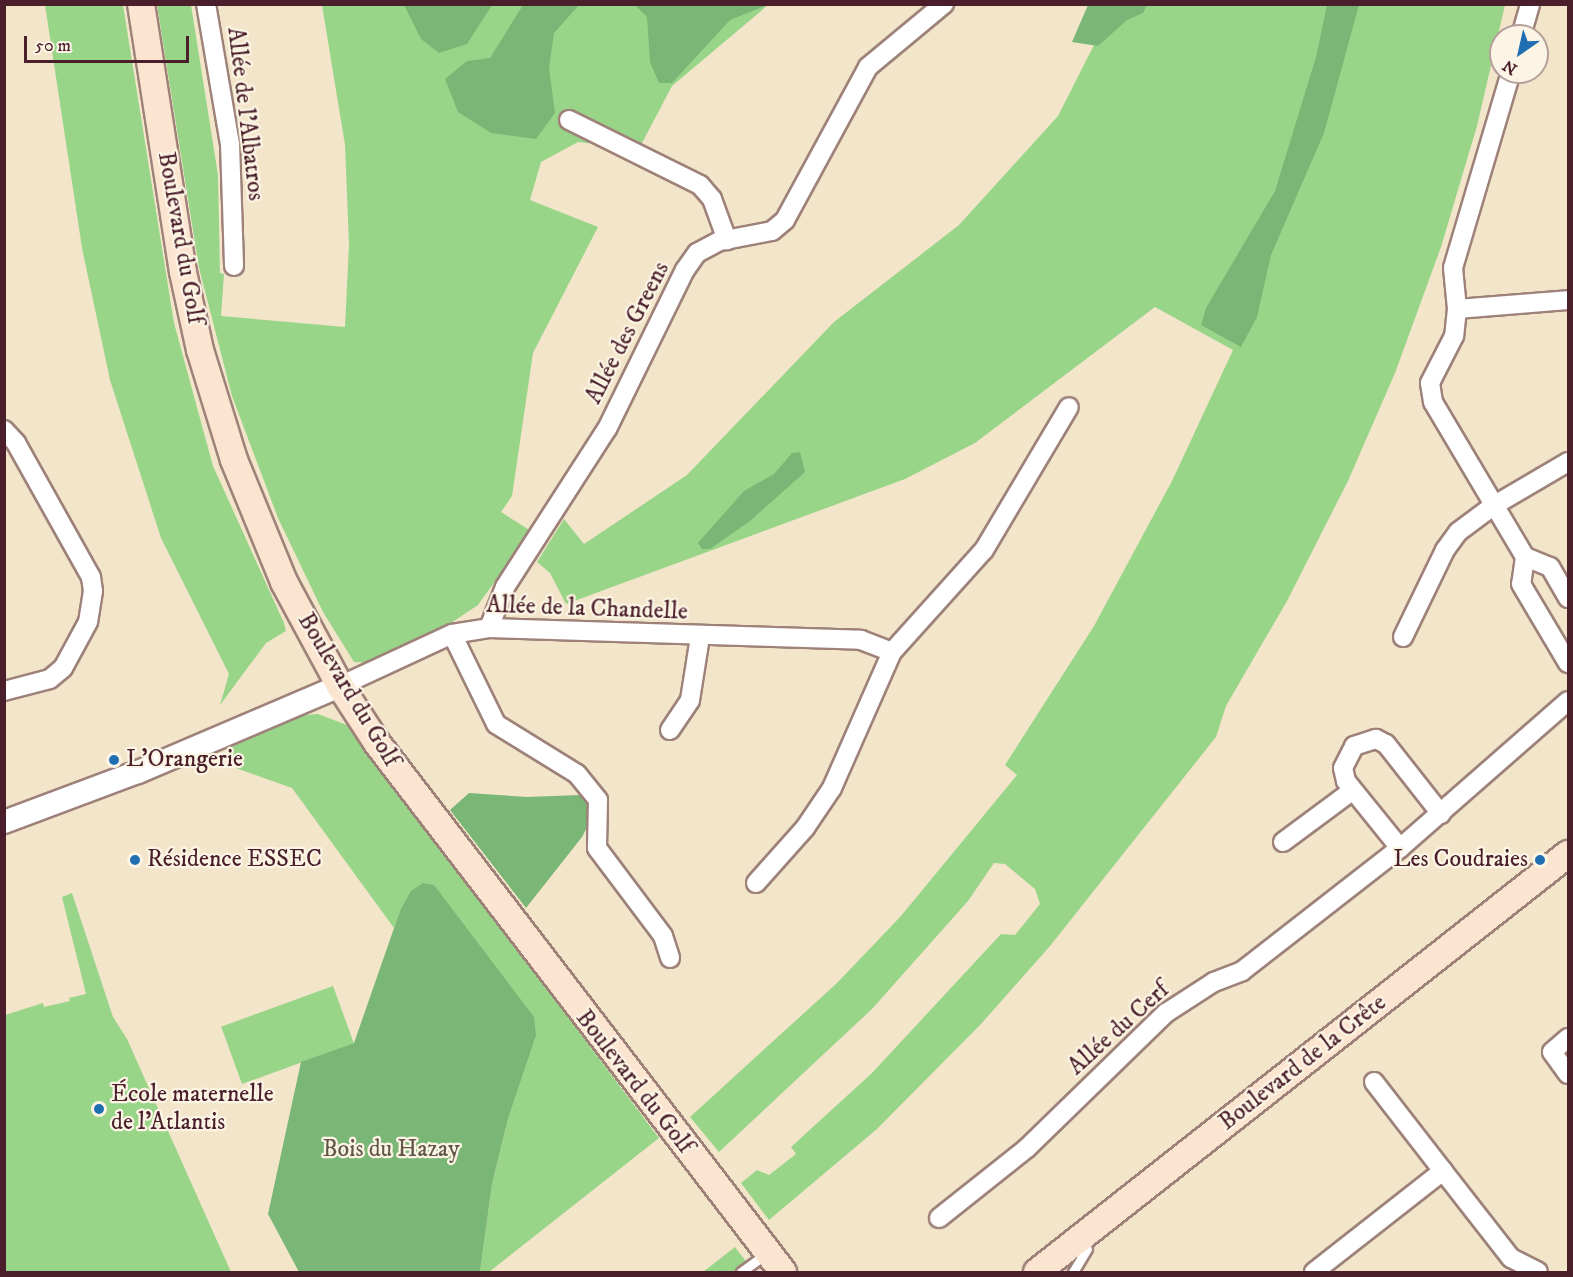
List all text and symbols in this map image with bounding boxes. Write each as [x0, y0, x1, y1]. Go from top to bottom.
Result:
scale bar [27, 24, 192, 62]
north arrow [1489, 24, 1549, 84]
street label: Allée de l'Albatros [220, 26, 270, 202]
text: 50 m [35, 35, 71, 57]
text: N [1499, 55, 1521, 79]
street label: Boulevard du Golf [151, 150, 209, 326]
street label: Allée des Greens [580, 257, 676, 409]
street label: Allée de la Chandelle [486, 591, 688, 627]
street label: Boulevard du Golf [291, 608, 405, 772]
place label: L'Orangerie [126, 746, 243, 774]
marker: L'Orangerie [107, 753, 121, 767]
place label: Résidence ESSEC [147, 846, 322, 874]
place label: Les Coudraies [1393, 846, 1528, 874]
marker: Résidence ESSEC [128, 853, 142, 867]
marker: Les Coudraies [1533, 853, 1547, 867]
street label: Allée du Cerf [1063, 976, 1175, 1082]
street label: Boulevard de la Crête [1214, 989, 1392, 1137]
street label: Boulevard du Golf [569, 1005, 699, 1159]
place label: École maternelle de l'Atlantis [111, 1081, 274, 1137]
marker: École maternelle de l'Atlantis [92, 1102, 106, 1116]
park label: Bois du Hazay [322, 1136, 460, 1164]

